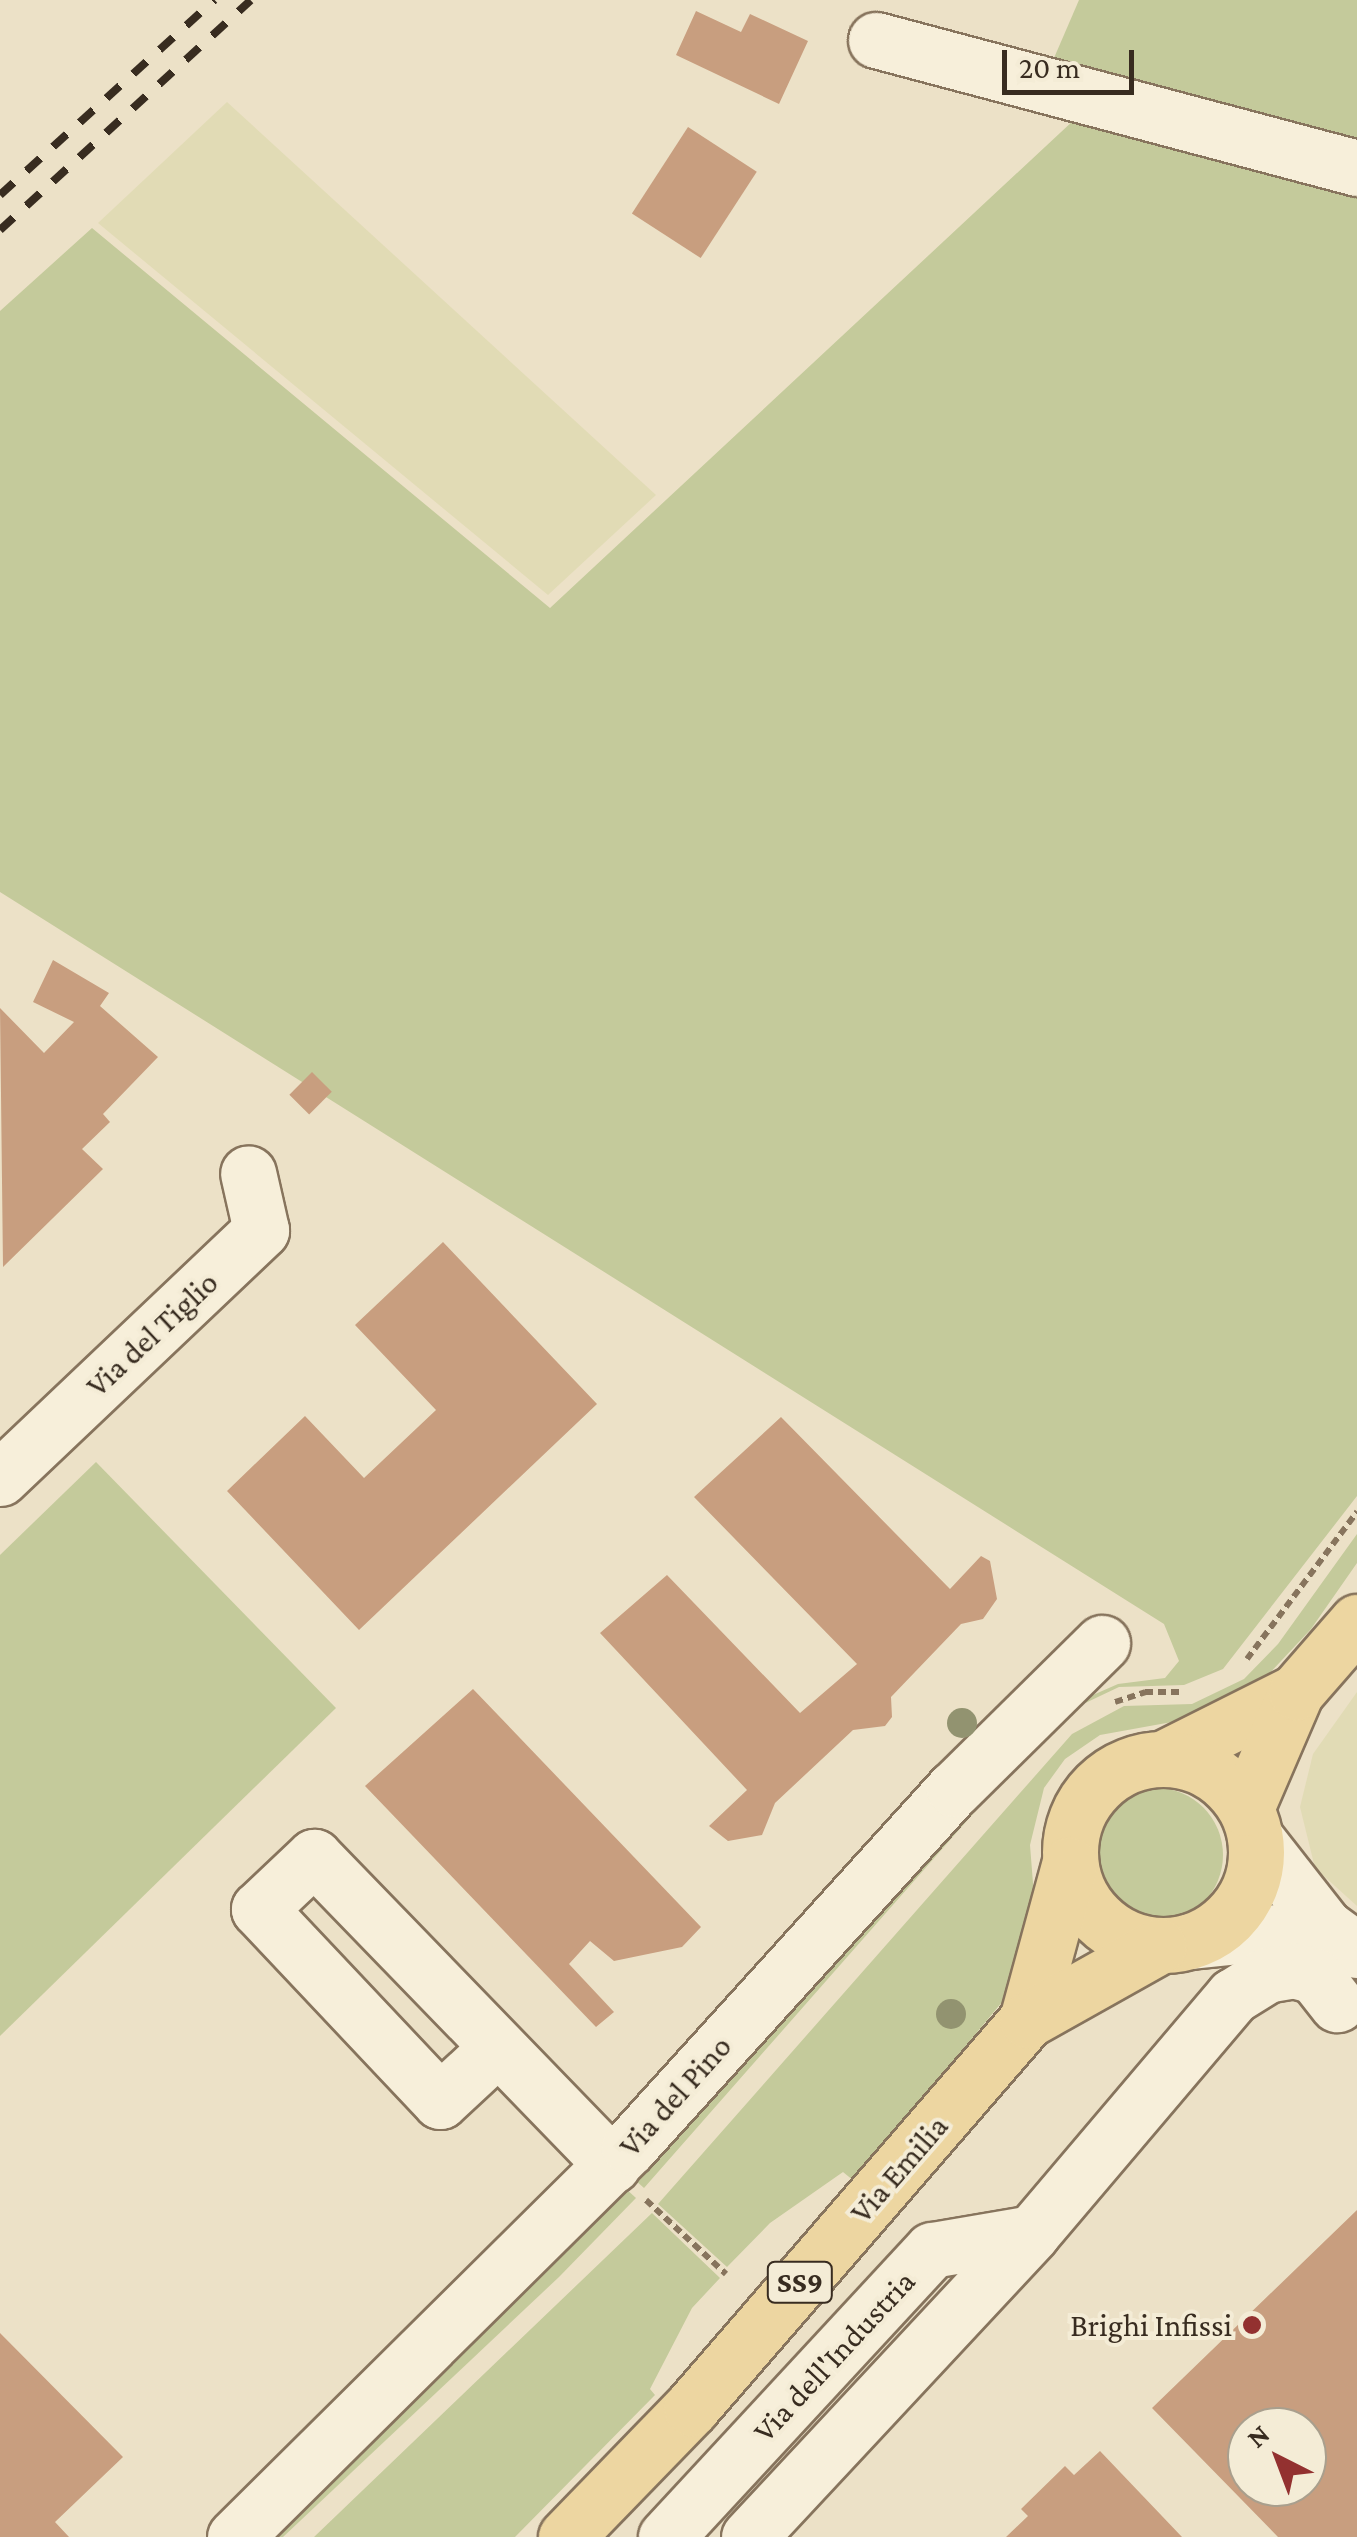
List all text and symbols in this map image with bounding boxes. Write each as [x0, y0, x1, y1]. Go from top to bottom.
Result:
scale bar [1007, 30, 1140, 92]
text: 20 m [1019, 51, 1080, 84]
street label: Via del Tiglio [78, 1263, 226, 1405]
street label: Via del Pino [611, 2028, 739, 2164]
street label: Via Emilia [842, 2107, 956, 2231]
road number: SS9 [765, 2257, 835, 2307]
street label: Via dell'Industria [745, 2262, 923, 2450]
place label: Brighi Infissi [1070, 2306, 1232, 2344]
marker: Brighi Infissi [1241, 2314, 1263, 2336]
north arrow [1227, 2407, 1327, 2507]
text: N [1240, 2418, 1275, 2454]

